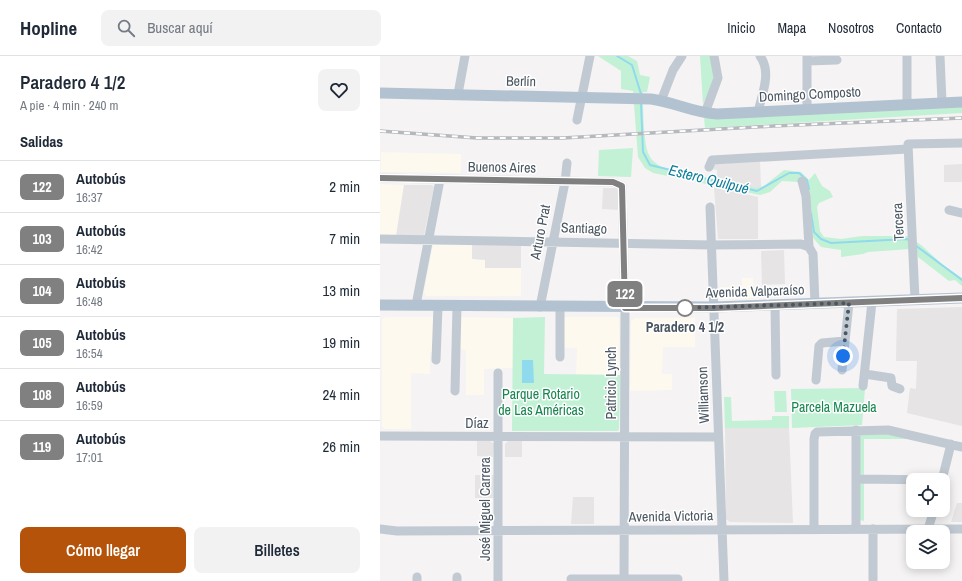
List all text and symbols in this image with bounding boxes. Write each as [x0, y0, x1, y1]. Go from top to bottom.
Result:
search box [101, 10, 381, 46]
text: Hopline [20, 15, 77, 41]
icon: search [115, 17, 137, 39]
text: Buscar aquí [147, 17, 213, 38]
text: Inicio [727, 19, 755, 37]
text: Mapa [777, 19, 806, 37]
text: Nosotros [828, 19, 874, 37]
text: Contacto [896, 19, 942, 37]
text: Paradero 4 1/2 [20, 69, 125, 95]
button: heart [318, 69, 360, 111]
street label: Berlín [506, 72, 536, 90]
street label: Domingo Composto [759, 82, 861, 106]
text: A pie · 4 min · 240 m [20, 97, 118, 114]
text: Salidas [20, 131, 63, 152]
street label: Buenos Aires [468, 157, 537, 177]
water label: Estero Quilpué [667, 159, 751, 199]
text: Autobús [76, 168, 126, 189]
text: 2 min [329, 176, 360, 197]
text: 122 [32, 178, 52, 196]
text: 16:37 [76, 189, 103, 206]
street label: Tercera [888, 202, 908, 242]
street label: Arturo Prat [526, 203, 554, 262]
street label: Santiago [561, 218, 607, 238]
text: Autobús [76, 220, 126, 241]
text: 7 min [329, 228, 360, 249]
text: 103 [32, 230, 52, 248]
text: 16:42 [76, 241, 103, 258]
text: Autobús [76, 272, 126, 293]
text: 13 min [322, 280, 360, 301]
street label: Avenida Valparaíso [704, 280, 805, 302]
line badge: 122 [602, 281, 648, 307]
text: 104 [32, 282, 52, 300]
text: 122 [615, 285, 635, 303]
text: 16:48 [76, 293, 103, 310]
marker: Paradero 4 1/2 [676, 299, 694, 317]
place label: Paradero 4 1/2 [646, 318, 724, 336]
text: Autobús [76, 324, 126, 345]
text: 19 min [322, 332, 360, 353]
text: 105 [32, 334, 52, 352]
text: 16:54 [76, 345, 103, 362]
your location [833, 346, 853, 366]
street label: Patricio Lynch [602, 347, 620, 419]
street label: Williamson [693, 366, 713, 424]
text: Autobús [76, 376, 126, 397]
text: 24 min [322, 384, 360, 405]
park label: Parque Rotario de Las Américas [498, 385, 584, 419]
text: 108 [32, 386, 52, 404]
text: 16:59 [76, 397, 103, 414]
park label: Parcela Mazuela [791, 398, 877, 416]
street label: Díaz [465, 414, 489, 432]
text: Autobús [76, 428, 126, 449]
text: 26 min [322, 436, 360, 457]
text: 119 [33, 438, 51, 456]
text: 17:01 [76, 449, 103, 466]
street label: José Miguel Carrera [476, 456, 494, 561]
map controls [906, 473, 950, 569]
button: locate [906, 473, 950, 517]
street label: Avenida Victoria [628, 506, 714, 526]
button: layers [906, 525, 950, 569]
button: Cómo llegar [20, 527, 186, 573]
button: Billetes [194, 527, 360, 573]

